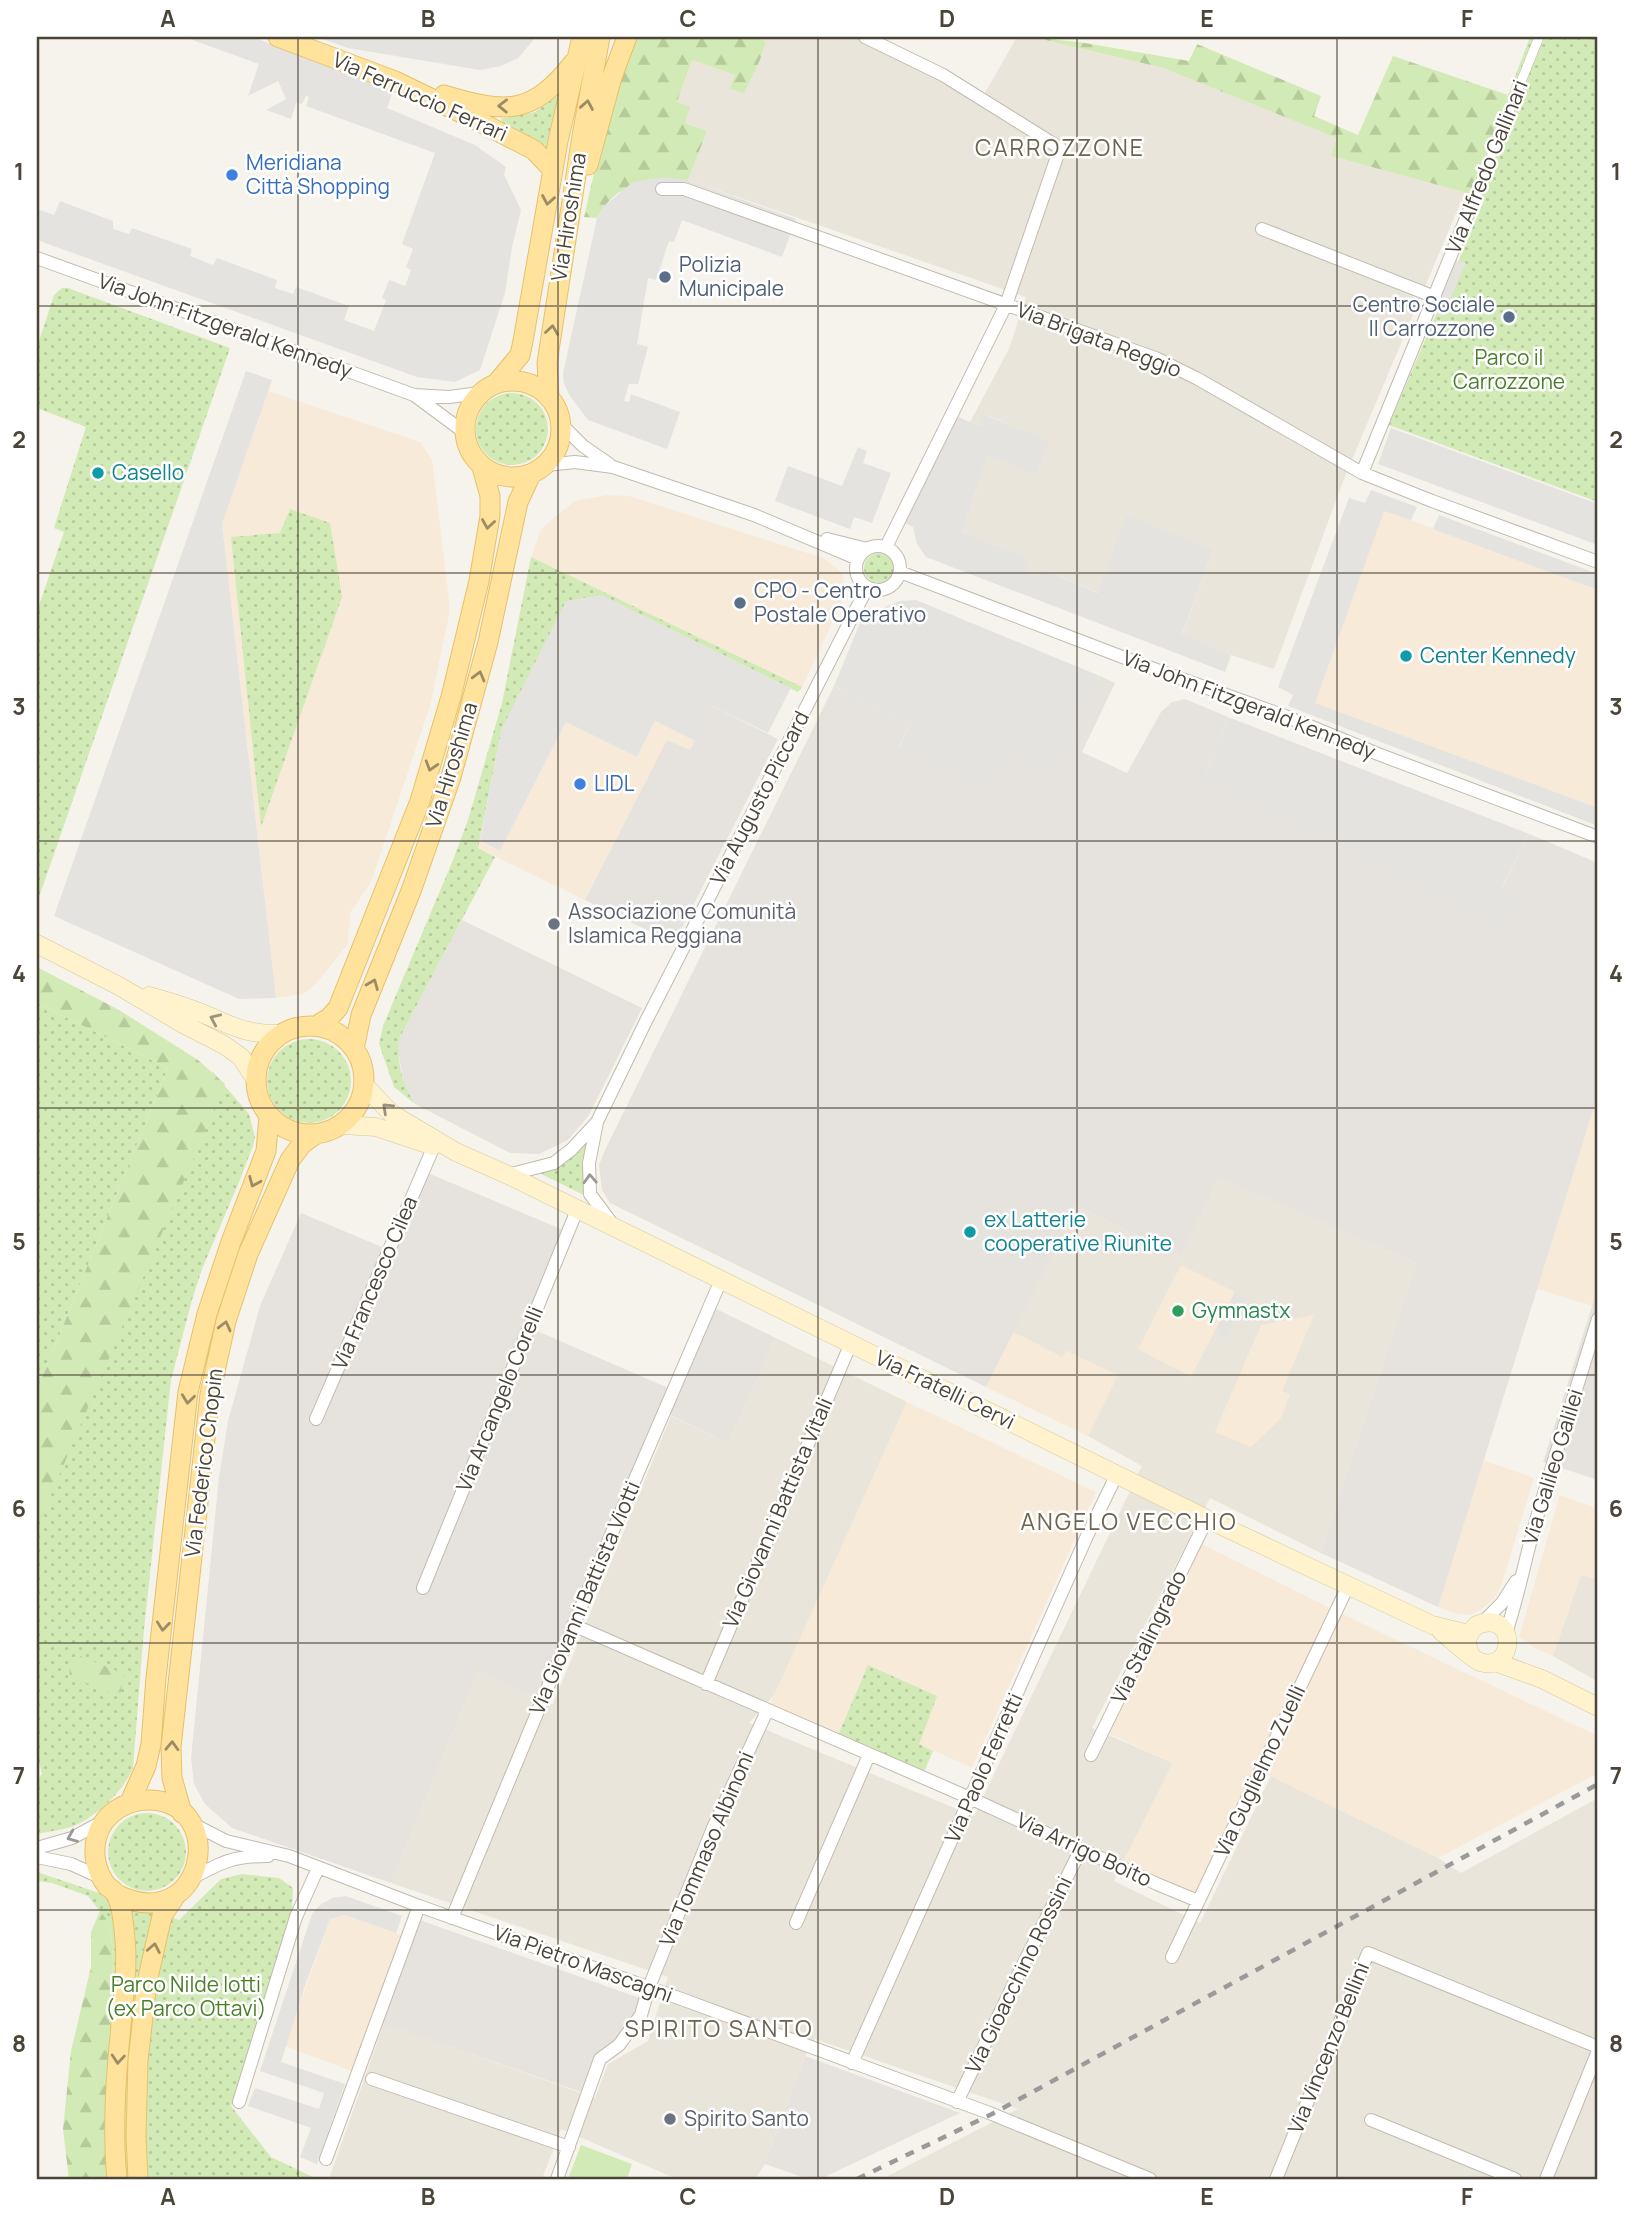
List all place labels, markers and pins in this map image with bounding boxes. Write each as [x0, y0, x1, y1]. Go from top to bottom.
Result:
place label: Meridiana Città Shopping [246, 148, 390, 200]
marker: Meridiana Città Shopping [224, 167, 240, 183]
place label: Polizia Municipale [679, 250, 784, 302]
marker: Polizia Municipale [657, 269, 673, 285]
place label: Centro Sociale Il Carrozzone [1353, 290, 1495, 342]
marker: Centro Sociale Il Carrozzone [1501, 309, 1517, 325]
place label: Casello [112, 458, 184, 486]
marker: Casello [90, 465, 106, 481]
place label: CPO - Centro Postale Operativo [754, 576, 926, 628]
marker: CPO - Centro Postale Operativo [732, 595, 748, 611]
place label: Center Kennedy [1420, 641, 1576, 669]
marker: Center Kennedy [1398, 648, 1414, 664]
place label: LIDL [594, 769, 635, 797]
marker: LIDL [572, 776, 588, 792]
place label: Associazione Comunità Islamica Reggiana [568, 897, 796, 949]
marker: Associazione Comunità Islamica Reggiana [546, 916, 562, 932]
place label: ex Latterie cooperative Riunite [984, 1205, 1172, 1257]
marker: ex Latterie cooperative Riunite [962, 1224, 978, 1240]
place label: Gymnastx [1192, 1296, 1290, 1324]
marker: Gymnastx [1170, 1303, 1186, 1319]
place label: Spirito Santo [684, 2104, 809, 2132]
marker: Spirito Santo [662, 2111, 678, 2127]

